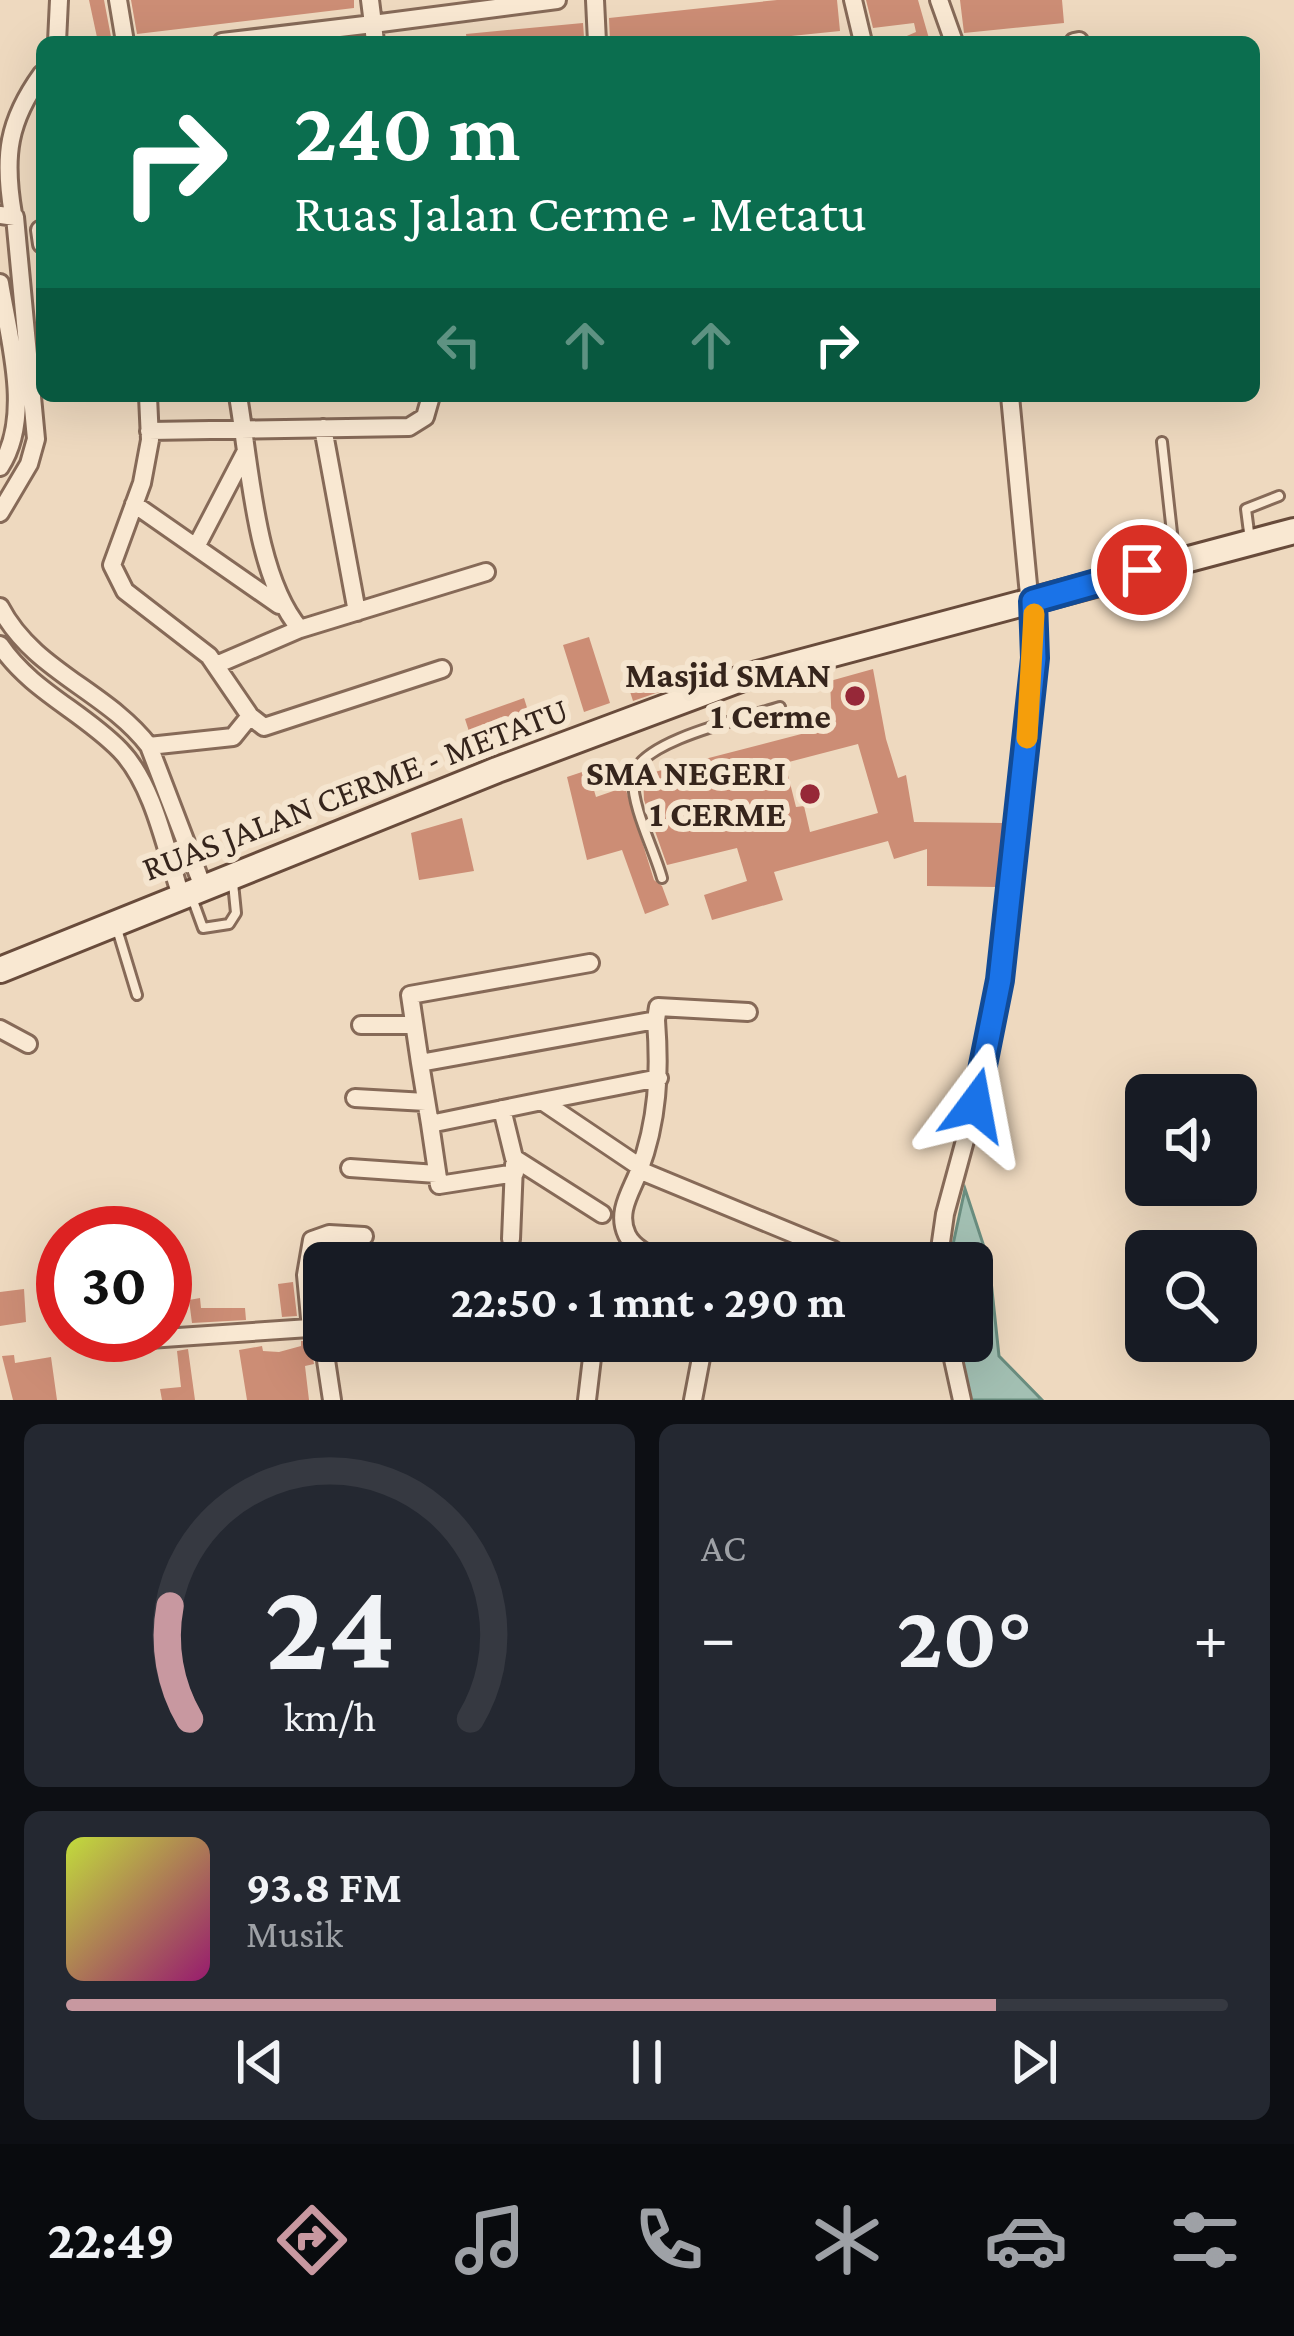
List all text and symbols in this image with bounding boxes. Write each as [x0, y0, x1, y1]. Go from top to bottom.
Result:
icon: right [96, 84, 252, 240]
text: 240 m [294, 85, 520, 178]
text: Ruas Jalan Cerme - Metatu [294, 183, 867, 243]
icon: left [426, 312, 492, 378]
icon: ahead [552, 312, 618, 378]
icon: ahead [678, 312, 744, 378]
icon: right [804, 312, 870, 378]
pin [1091, 519, 1193, 621]
icon: arrive [1109, 537, 1175, 603]
place label: Masjid SMAN 1 Cerme [625, 655, 831, 736]
marker: Masjid SMAN 1 Cerme [842, 683, 868, 709]
street label: RUAS JALAN CERME - METATU [136, 689, 574, 889]
place label: SMA NEGERI 1 CERME [586, 753, 786, 834]
marker: SMA NEGERI 1 CERME [797, 781, 823, 807]
position arrow [912, 1042, 1038, 1168]
map controls [1125, 1074, 1257, 1362]
button: sound [1125, 1074, 1257, 1206]
speed limit sign: 30 [36, 1206, 192, 1362]
button: search [1125, 1230, 1257, 1362]
text: 22:50 · 1 mnt · 290 m [450, 1277, 846, 1327]
text: AC [701, 1526, 746, 1569]
text: 24 [264, 1556, 395, 1695]
text: 20° [897, 1586, 1032, 1686]
text: − [701, 1600, 736, 1673]
text: + [1193, 1600, 1228, 1673]
text: km/h [283, 1692, 376, 1739]
text: 93.8 FM [246, 1862, 402, 1912]
text: Musik [246, 1912, 343, 1955]
icon: previous [227, 2029, 293, 2095]
icon: pause [614, 2029, 680, 2095]
icon: next [1001, 2029, 1067, 2095]
icon: directions [270, 2198, 354, 2282]
icon: music [448, 2198, 532, 2282]
icon: phone [627, 2198, 711, 2282]
icon: climate [805, 2198, 889, 2282]
icon: car [984, 2198, 1068, 2282]
icon: filters [1163, 2198, 1247, 2282]
text: 22:49 [47, 2210, 175, 2270]

